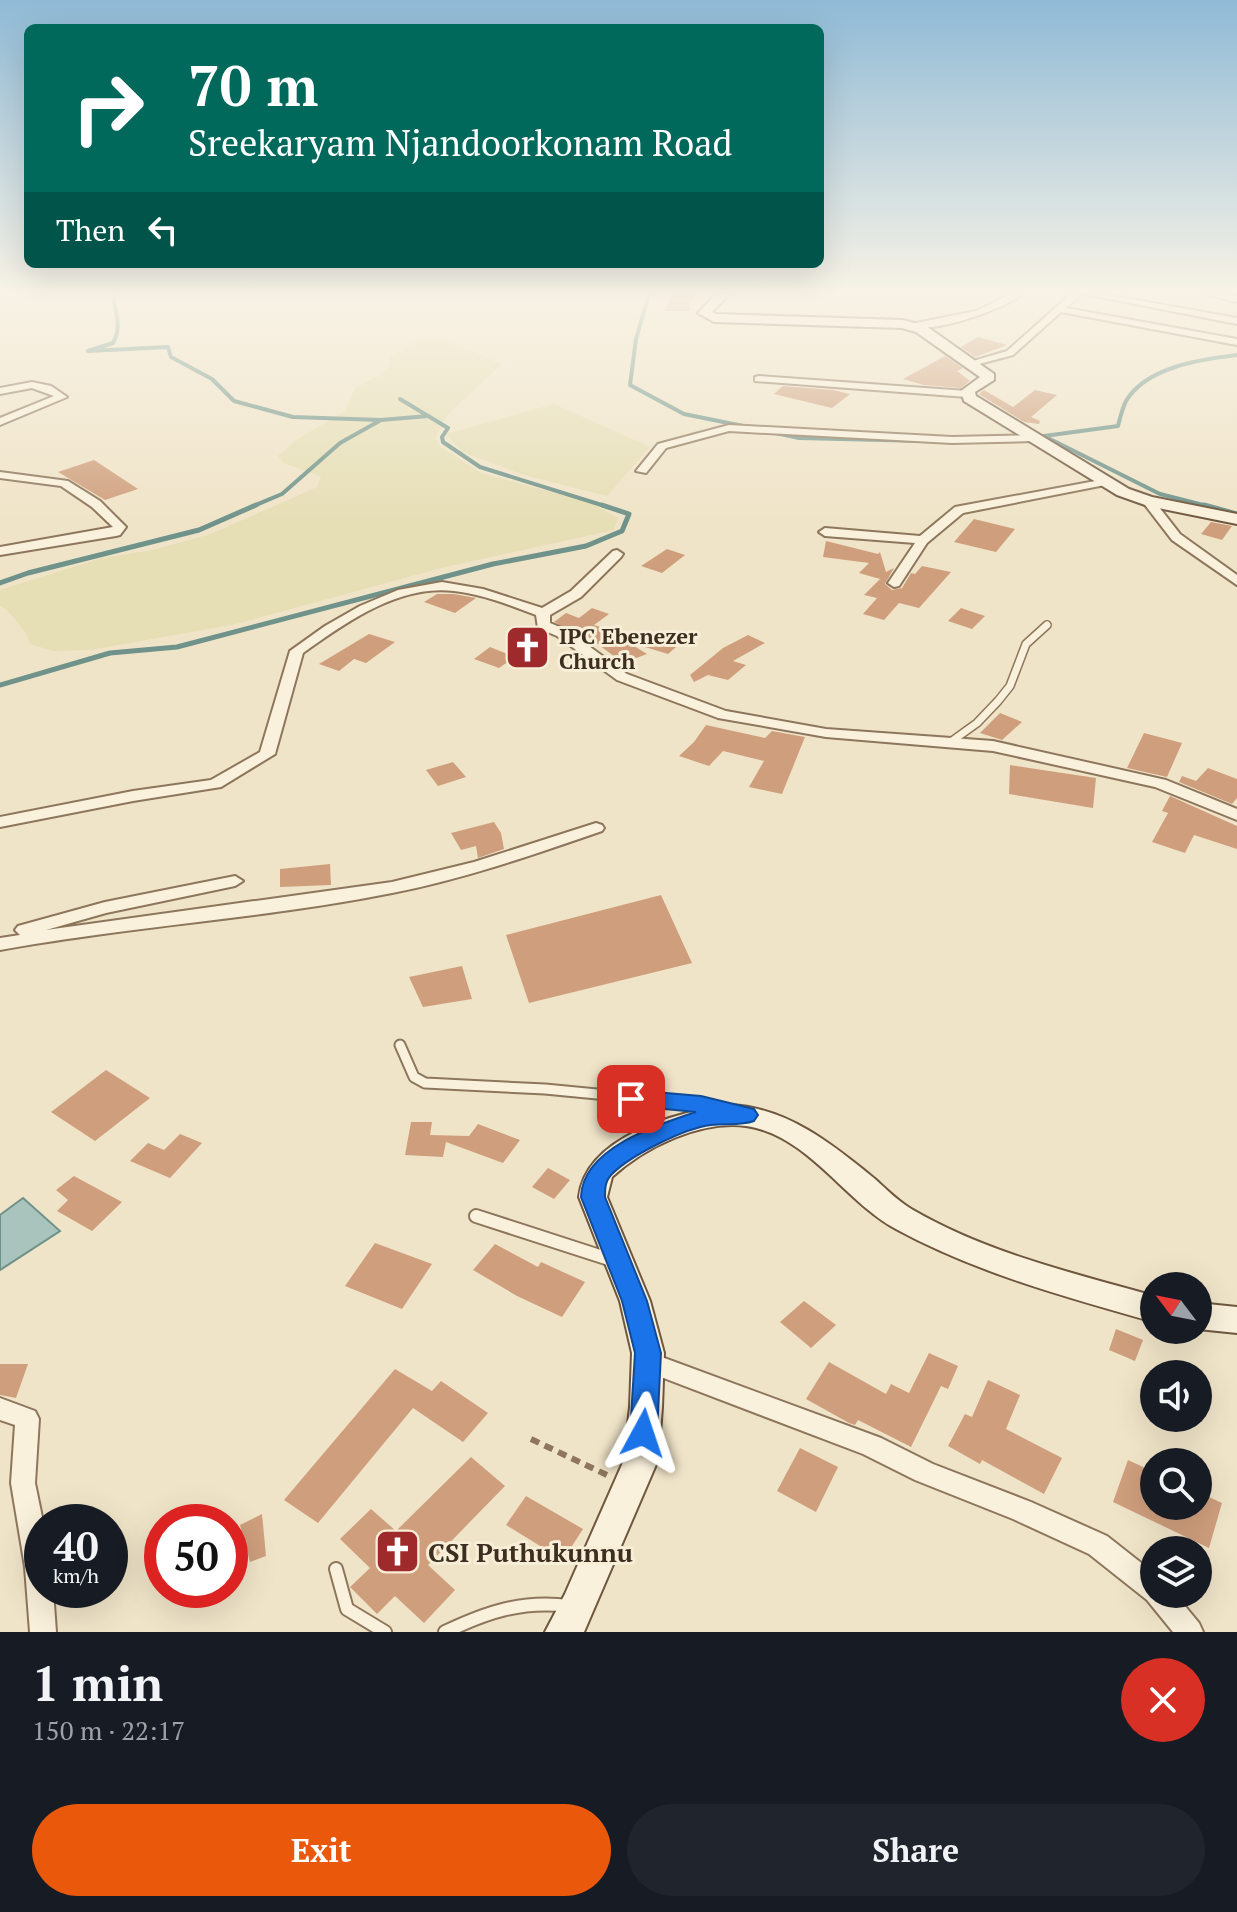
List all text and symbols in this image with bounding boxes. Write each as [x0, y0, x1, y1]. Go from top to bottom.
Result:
text: 70 m [188, 48, 318, 122]
icon: right [56, 56, 160, 160]
text: Sreekaryam Njandoorkonam Road [188, 119, 732, 166]
icon: left [141, 208, 185, 252]
text: Then [56, 210, 125, 250]
place label: IPC Ebenezer Church [559, 621, 698, 675]
church icon: IPC Ebenezer Church [504, 624, 552, 672]
pin [597, 1065, 665, 1133]
icon: arrive [609, 1077, 653, 1121]
north arrow [1140, 1272, 1212, 1344]
map controls [1140, 1272, 1212, 1608]
button: sound [1140, 1360, 1212, 1432]
position arrow [601, 1391, 685, 1475]
button: search [1140, 1448, 1212, 1520]
speed limit sign: 50 [144, 1504, 248, 1608]
text: 40 [53, 1519, 99, 1572]
church icon: CSI Puthukunnu [373, 1528, 421, 1576]
place label: CSI Puthukunnu [428, 1535, 633, 1569]
button: layers [1140, 1536, 1212, 1608]
text: km/h [53, 1562, 99, 1589]
text: 1 min [32, 1651, 163, 1715]
button: close [1121, 1658, 1205, 1742]
text: 150 m · 22:17 [32, 1713, 185, 1747]
button: Exit [32, 1804, 611, 1896]
button: Share [627, 1804, 1205, 1896]

